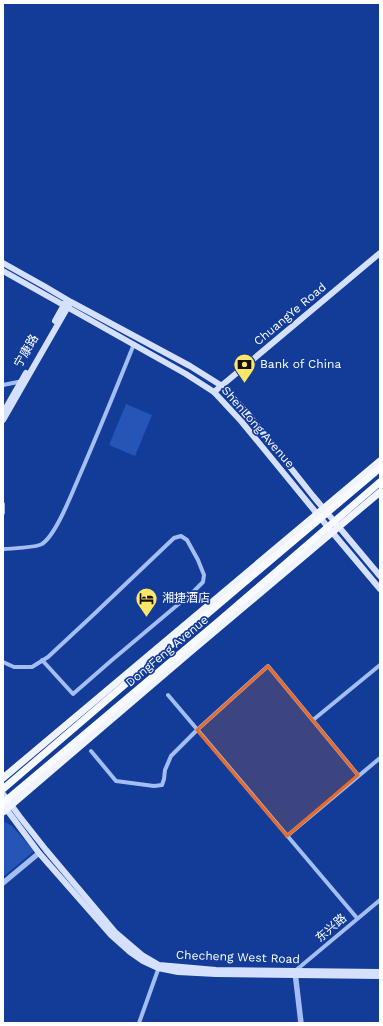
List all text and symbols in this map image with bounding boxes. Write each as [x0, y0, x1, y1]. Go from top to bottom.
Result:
street label: ChuangYe Road [251, 280, 329, 348]
street label: 宁康路 [11, 332, 41, 370]
bank icon: Bank of China [232, 351, 258, 384]
place label: Bank of China [260, 357, 341, 371]
street label: ShenLong Avenue [219, 383, 297, 471]
hotel icon: 湘捷酒店 [133, 585, 159, 618]
place label: 湘捷酒店 [162, 591, 210, 605]
street label: DongFeng Avenue [123, 612, 211, 690]
street label: 东兴路 [313, 911, 349, 945]
street label: Checheng West Road [176, 948, 300, 966]

